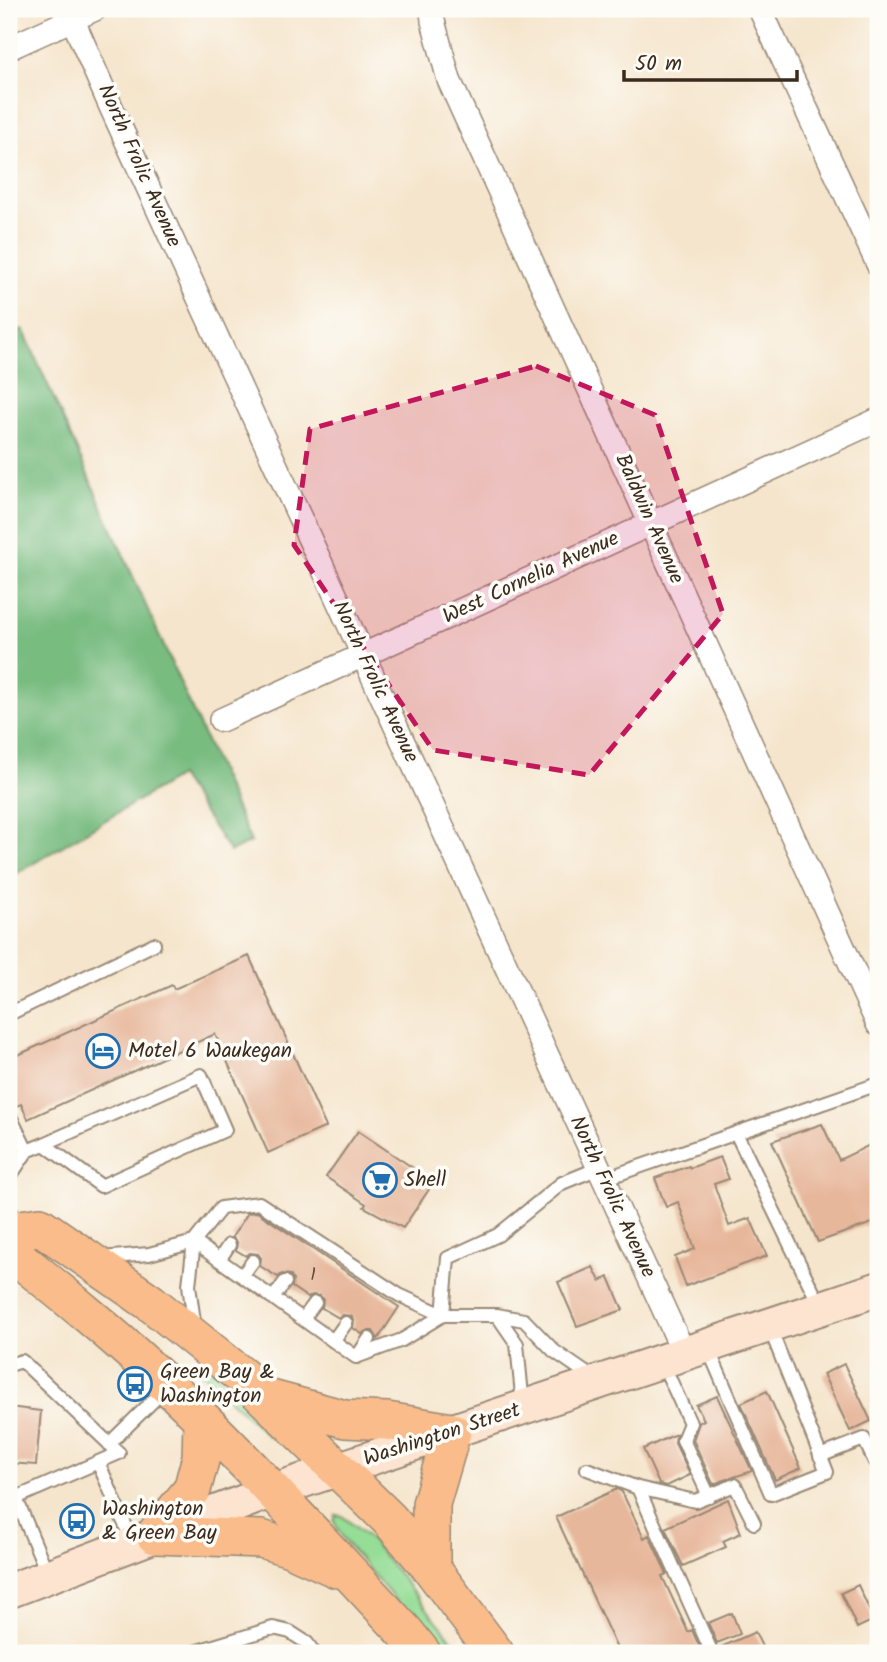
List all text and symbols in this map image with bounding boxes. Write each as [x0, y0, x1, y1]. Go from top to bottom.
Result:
scale bar [624, 38, 798, 82]
text: 50 m [635, 48, 682, 81]
street label: North Frolic Avenue [88, 79, 190, 253]
street label: Baldwin Avenue [606, 449, 693, 590]
street label: West Cornelia Avenue [437, 522, 625, 633]
street label: North Frolic Avenue [323, 595, 427, 769]
hotel icon: Motel 6 Waukegan [84, 1032, 122, 1070]
place label: Motel 6 Waukegan [128, 1035, 292, 1068]
street label: North Frolic Avenue [560, 1110, 664, 1284]
supermarket icon: Shell [361, 1161, 399, 1199]
place label: Shell [404, 1164, 446, 1197]
house number: 1 [310, 1261, 316, 1290]
place label: Green Bay & Washington [160, 1356, 275, 1413]
bus stop icon: Green Bay & Washington [116, 1365, 154, 1403]
street label: Washington Street [359, 1394, 526, 1476]
place label: Washington & Green Bay [102, 1493, 217, 1550]
bus stop icon: Washington & Green Bay [58, 1502, 96, 1540]

